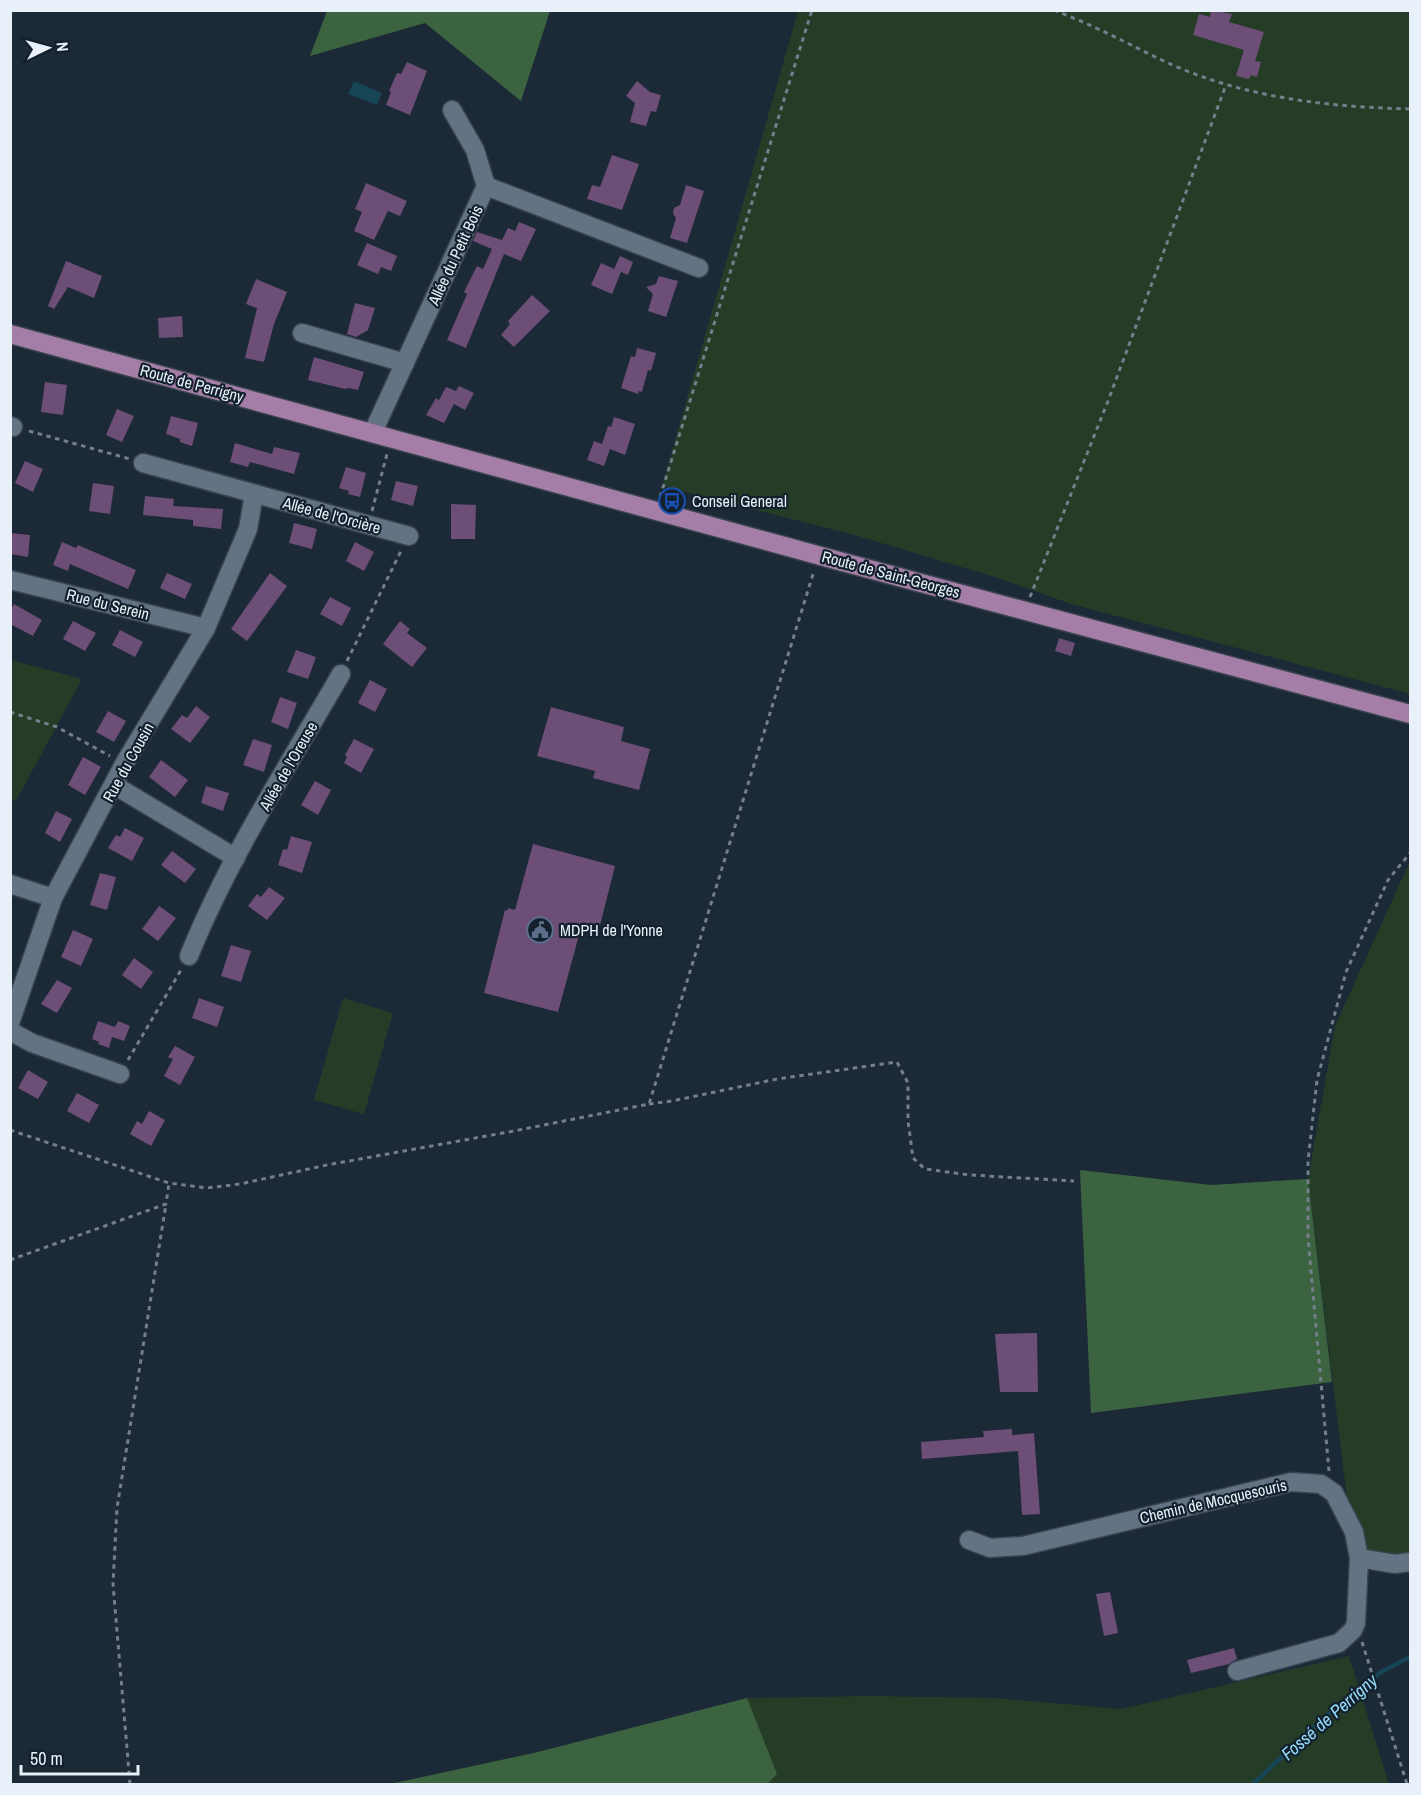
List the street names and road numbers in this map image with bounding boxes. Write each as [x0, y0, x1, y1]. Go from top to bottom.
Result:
street label: Allée du Petit Bois [422, 201, 488, 309]
street label: Route de Perrigny [138, 359, 247, 408]
street label: Allée de l'Orcière [280, 491, 383, 539]
street label: Route de Saint-Georges [819, 545, 963, 603]
street label: Rue du Serein [64, 583, 152, 625]
street label: Allée de l'Oreuse [253, 717, 322, 815]
street label: Rue du Cousin [97, 718, 159, 806]
street label: Chemin de Mocquesouris [1137, 1473, 1289, 1529]

